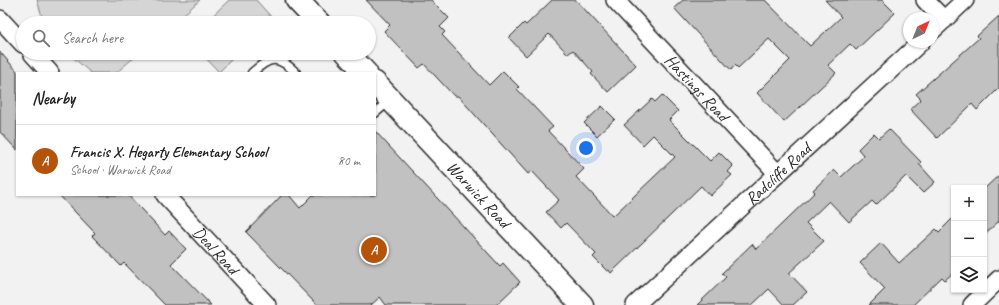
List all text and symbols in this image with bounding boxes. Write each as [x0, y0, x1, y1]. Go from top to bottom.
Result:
north arrow [903, 12, 939, 48]
search box [16, 16, 376, 60]
icon: search [30, 27, 52, 49]
text: Search here [62, 29, 123, 48]
street label: Hastings Road [661, 50, 735, 127]
text: Nearby [32, 88, 75, 109]
street label: Radcliffe Road [741, 137, 817, 209]
your location [576, 138, 596, 158]
text: Francis X. Hegarty Elementary School [70, 143, 267, 162]
text: A [42, 153, 48, 169]
text: 80 m [338, 153, 360, 169]
street label: Warwick Road [442, 156, 517, 234]
text: School · Warwick Road [70, 162, 171, 178]
map controls [951, 185, 987, 293]
button: + [951, 185, 987, 221]
button: − [951, 221, 987, 257]
street label: Deal Road [189, 222, 246, 281]
pin: A [361, 235, 387, 265]
button: layers [951, 257, 987, 293]

